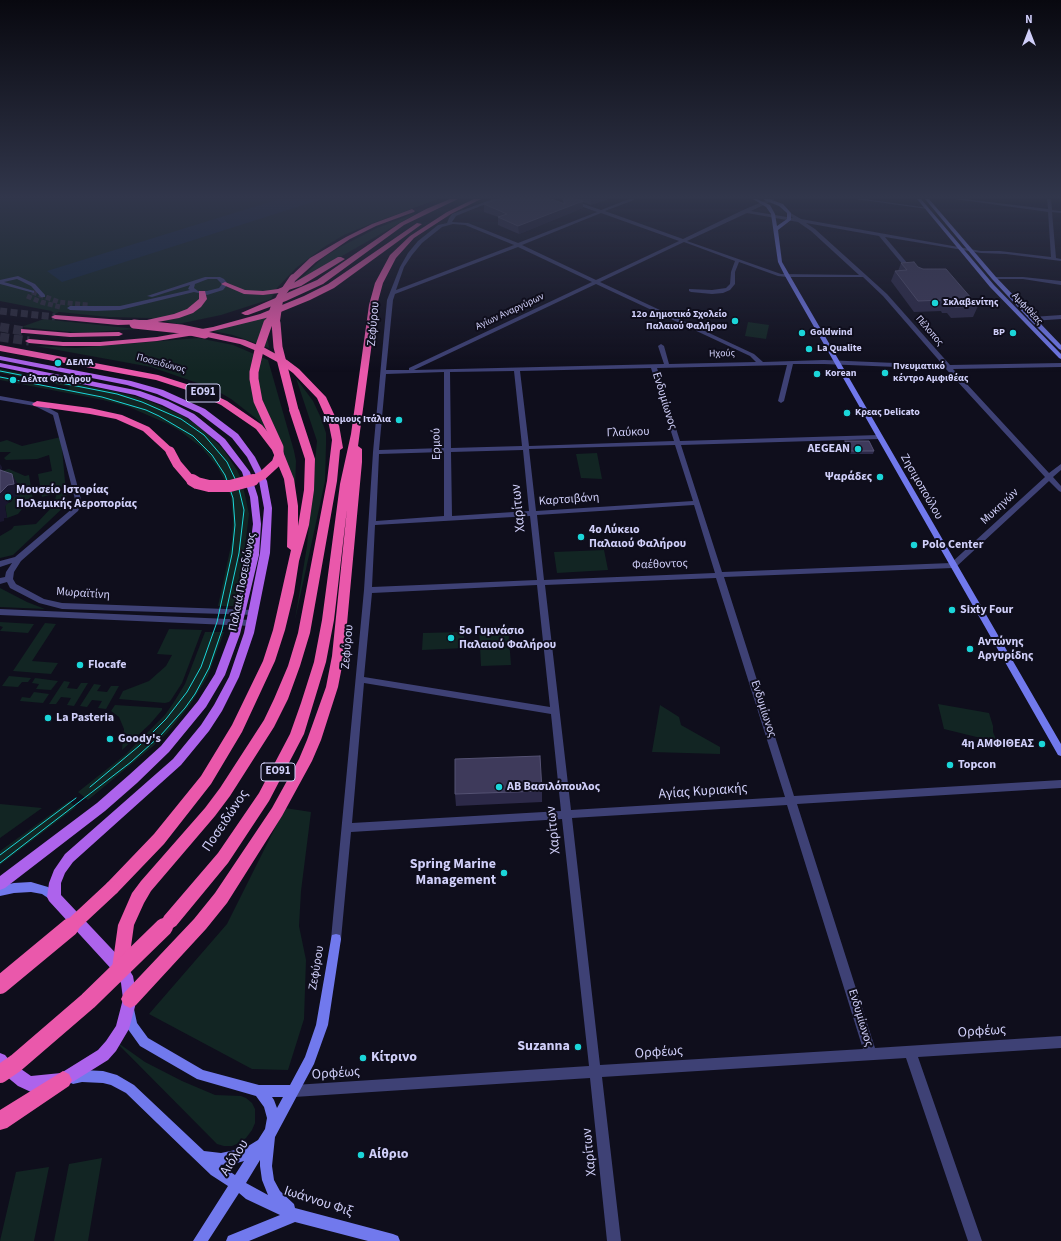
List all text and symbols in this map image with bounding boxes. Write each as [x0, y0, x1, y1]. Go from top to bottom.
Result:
north arrow [1009, 12, 1049, 52]
text: N [1025, 12, 1033, 27]
street label: Αμφιθέας [1009, 290, 1045, 328]
street label: Αγίων Αναργύρων [474, 291, 546, 333]
place label: Σκλαβενίτης [943, 297, 998, 309]
marker: Σκλαβενίτης [930, 298, 940, 308]
street label: Ζεφύρου [365, 301, 383, 347]
place label: 12ο Δημοτικό Σχολείο Παλαιού Φαλήρου [631, 309, 727, 332]
street label: Πέλοπος [913, 313, 945, 349]
marker: 12ο Δημοτικό Σχολείο Παλαιού Φαλήρου [730, 316, 740, 326]
place label: Goldwind [810, 327, 852, 339]
place label: BP [993, 327, 1005, 339]
marker: Goldwind [797, 328, 807, 338]
marker: BP [1008, 328, 1018, 338]
place label: La Qualite [817, 343, 862, 355]
marker: La Qualite [804, 344, 814, 354]
street label: Ηχούς [709, 348, 735, 360]
street label: Ποσειδώνος [135, 352, 187, 376]
place label: ΔΕΛΤΑ [66, 357, 94, 369]
marker: ΔΕΛΤΑ [53, 358, 63, 368]
place label: Πνευματικό κέντρο Αμφιθέας [893, 361, 968, 384]
place label: Korean [825, 368, 856, 380]
marker: Πνευματικό κέντρο Αμφιθέας [880, 368, 890, 378]
marker: Korean [812, 369, 822, 379]
street label: Ενδυμίωνος [648, 371, 680, 431]
place label: Δέλτα Φαλήρου [21, 374, 91, 386]
marker: Δέλτα Φαλήρου [8, 375, 18, 385]
road number: ΕΟ91 [186, 384, 220, 402]
place label: Κρεας Delicato [855, 407, 920, 419]
marker: Κρεας Delicato [842, 408, 852, 418]
place label: Ντομους Ιτάλια [323, 414, 391, 426]
marker: Ντομους Ιτάλια [394, 415, 404, 425]
street label: Γλαύκου [606, 425, 650, 441]
street label: Ερμού [430, 428, 444, 460]
place label: AEGEAN [807, 442, 850, 456]
marker: AEGEAN [853, 444, 863, 454]
street label: Ζησιμοπούλου [896, 452, 946, 522]
place label: Ψαράδες [825, 470, 872, 484]
marker: Ψαράδες [875, 472, 885, 482]
place label: Μουσείο Ιστορίας Πολεμικής Αεροπορίας [16, 483, 137, 511]
street label: Χαρίτων [508, 483, 530, 533]
street label: Μυκηνών [978, 486, 1022, 528]
street label: Καρτσιβάνη [538, 491, 600, 509]
marker: Μουσείο Ιστορίας Πολεμικής Αεροπορίας [3, 492, 13, 502]
place label: 4ο Λύκειο Παλαιού Φαλήρου [589, 523, 686, 551]
street label: Παλαιά Ποσειδώνος [226, 531, 260, 633]
marker: 4ο Λύκειο Παλαιού Φαλήρου [576, 532, 586, 542]
place label: Polo Center [922, 538, 983, 552]
marker: Polo Center [909, 540, 919, 550]
street label: Φαέθοντος [632, 557, 688, 573]
street label: Μωραϊτίνη [56, 585, 110, 603]
place label: Sixty Four [960, 603, 1013, 617]
marker: Sixty Four [947, 605, 957, 615]
street label: Ζεφύρου [339, 624, 357, 670]
place label: 5ο Γυμνάσιο Παλαιού Φαλήρου [459, 624, 556, 652]
marker: 5ο Γυμνάσιο Παλαιού Φαλήρου [446, 633, 456, 643]
place label: Αντώνης Αργυρίδης [978, 635, 1033, 663]
marker: Αντώνης Αργυρίδης [965, 644, 975, 654]
place label: Flocafe [88, 658, 126, 672]
marker: Flocafe [75, 660, 85, 670]
street label: Ενδυμίωνος [747, 679, 779, 739]
place label: La Pasteria [56, 711, 114, 725]
marker: La Pasteria [43, 713, 53, 723]
place label: Goody's [118, 732, 161, 746]
marker: Goody's [105, 734, 115, 744]
place label: 4η ΑΜΦΙΘΕΑΣ [962, 737, 1034, 751]
marker: 4η ΑΜΦΙΘΕΑΣ [1037, 739, 1047, 749]
place label: Topcon [958, 758, 996, 772]
marker: Topcon [945, 760, 955, 770]
road number: ΕΟ91 [261, 763, 295, 781]
place label: ΑΒ Βασιλόπουλος [507, 780, 600, 794]
street label: Αγίας Κυριακής [658, 781, 748, 803]
marker: ΑΒ Βασιλόπουλος [494, 782, 504, 792]
street label: Ποσειδώνος [199, 787, 253, 855]
street label: Χαρίτων [543, 805, 565, 855]
place label: Spring Marine Management [410, 857, 496, 890]
marker: Spring Marine Management [499, 868, 509, 878]
street label: Ζεφύρου [306, 945, 328, 991]
street label: Ενδυμίωνος [844, 988, 876, 1048]
street label: Ορφέως [957, 1022, 1007, 1042]
place label: Suzanna [517, 1039, 570, 1055]
marker: Suzanna [573, 1042, 583, 1052]
street label: Ορφέως [634, 1043, 684, 1063]
place label: Κίτρινο [371, 1050, 417, 1066]
marker: Κίτρινο [358, 1053, 368, 1063]
street label: Ορφέως [311, 1064, 361, 1084]
street label: Χαρίτων [579, 1127, 601, 1177]
street label: Αιόλου [217, 1137, 253, 1179]
place label: Αίθριο [369, 1147, 409, 1163]
marker: Αίθριο [356, 1150, 366, 1160]
street label: Ιωάννου Φιξ [281, 1183, 355, 1221]

